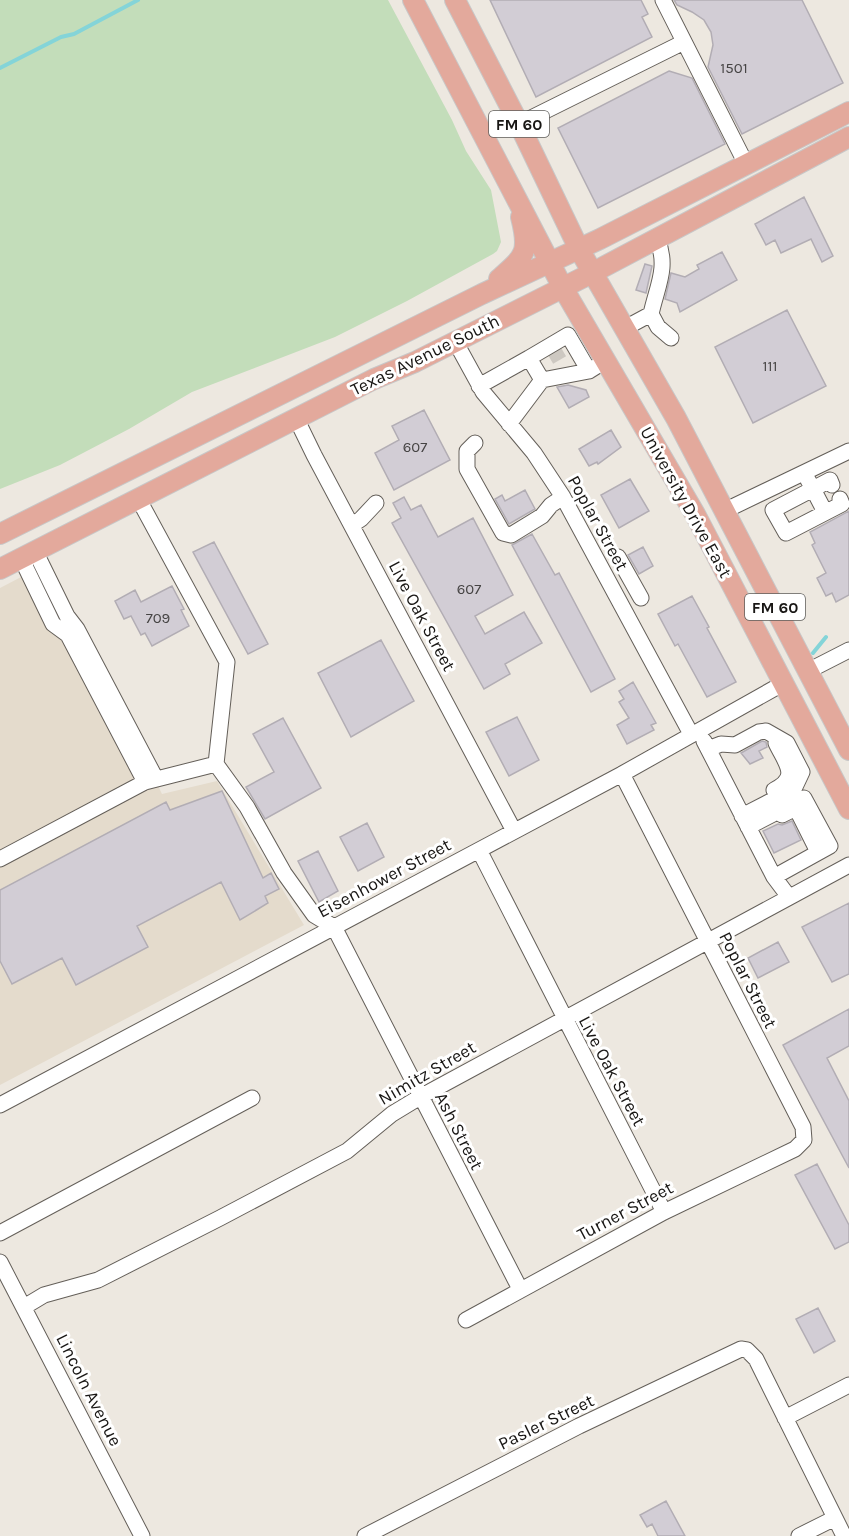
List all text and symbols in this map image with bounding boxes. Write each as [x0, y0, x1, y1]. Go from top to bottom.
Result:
house number: 1501 [720, 59, 748, 77]
road number: FM 60 [489, 111, 549, 137]
street label: Texas Avenue South [347, 309, 503, 401]
house number: 111 [763, 357, 777, 375]
street label: University Drive East [635, 423, 737, 582]
house number: 607 [403, 438, 427, 456]
street label: Poplar Street [563, 472, 633, 575]
street label: Live Oak Street [384, 557, 460, 675]
house number: 607 [457, 580, 481, 598]
road number: FM 60 [745, 594, 805, 620]
house number: 709 [146, 609, 170, 627]
street label: Eisenhower Street [313, 833, 455, 923]
street label: Poplar Street [714, 928, 782, 1032]
street label: Live Oak Street [574, 1012, 650, 1130]
street label: Nimitz Street [374, 1036, 480, 1110]
street label: Ash Street [430, 1088, 488, 1174]
street label: Turner Street [573, 1176, 677, 1245]
street label: Lincoln Avenue [51, 1330, 127, 1450]
street label: Pasler Street [495, 1389, 598, 1455]

